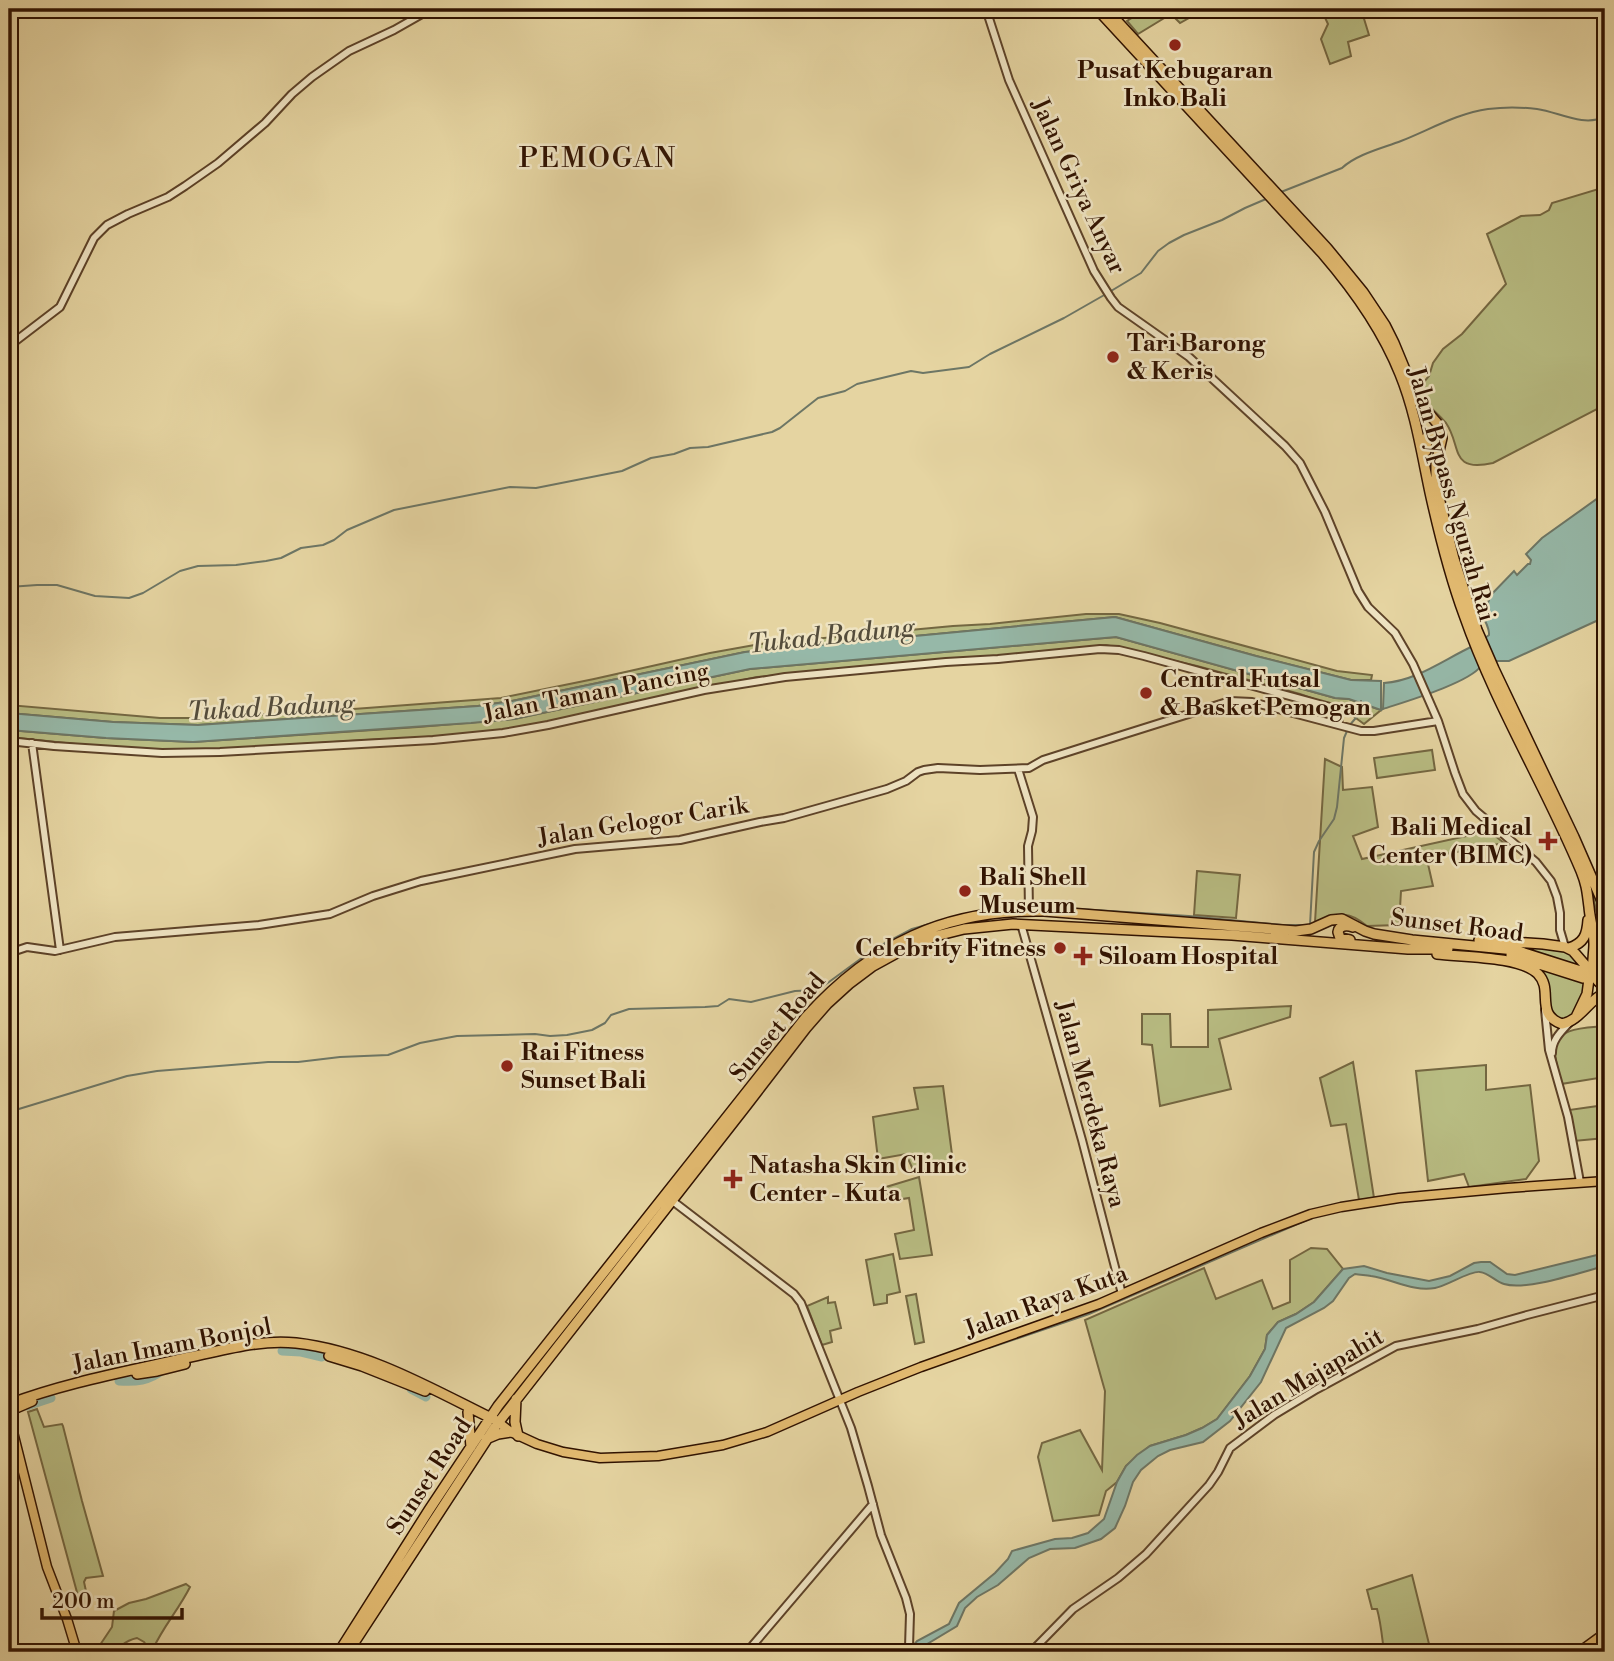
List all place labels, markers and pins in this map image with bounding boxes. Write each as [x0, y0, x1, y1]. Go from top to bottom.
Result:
marker: Pusat Kebugaran Inko Bali [1167, 37, 1183, 53]
place label: Pusat Kebugaran Inko Bali [1077, 56, 1273, 114]
place label: Tari Barong & Keris [1127, 329, 1266, 387]
marker: Tari Barong & Keris [1105, 349, 1121, 365]
place label: Central Futsal & Basket Pemogan [1160, 665, 1371, 723]
marker: Central Futsal & Basket Pemogan [1138, 685, 1154, 701]
place label: Bali Medical Center (BIMC) [1369, 813, 1532, 871]
marker: Bali Medical Center (BIMC) [1538, 831, 1558, 851]
place label: Bali Shell Museum [979, 863, 1087, 921]
marker: Bali Shell Museum [957, 883, 973, 899]
place label: Celebrity Fitness [855, 934, 1046, 964]
marker: Celebrity Fitness [1052, 940, 1068, 956]
place label: Siloam Hospital [1099, 942, 1278, 972]
marker: Siloam Hospital [1073, 946, 1093, 966]
place label: Rai Fitness Sunset Bali [521, 1038, 647, 1096]
marker: Rai Fitness Sunset Bali [499, 1058, 515, 1074]
place label: Natasha Skin Clinic Center - Kuta [749, 1151, 967, 1209]
marker: Natasha Skin Clinic Center - Kuta [723, 1169, 743, 1189]

